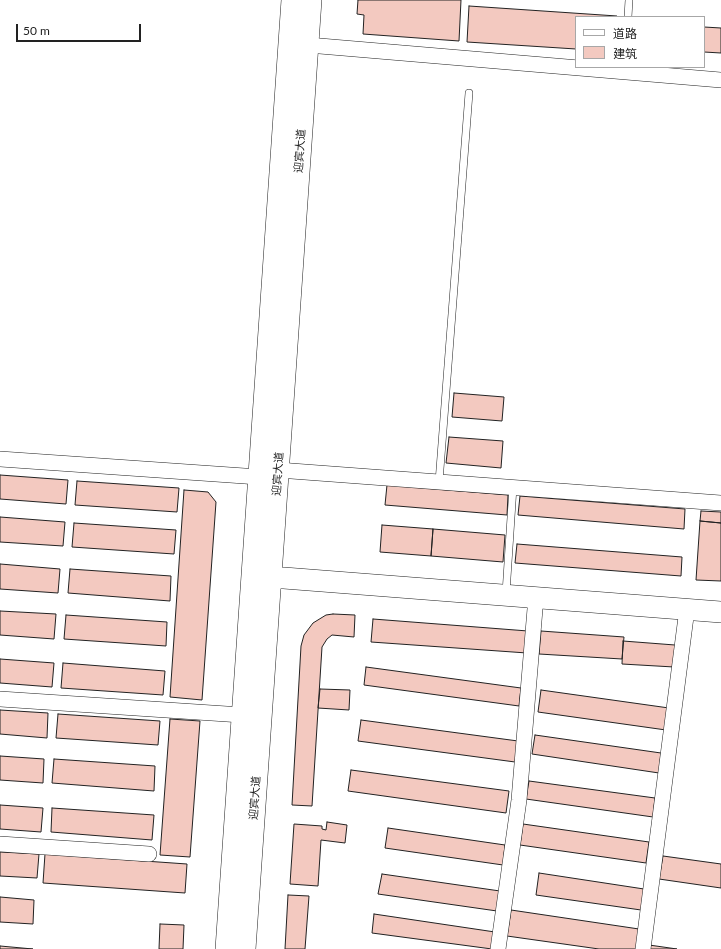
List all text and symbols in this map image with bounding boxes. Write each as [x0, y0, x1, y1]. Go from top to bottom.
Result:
scale bar [18, 16, 143, 42]
legend [575, 16, 705, 68]
text: 50 m [23, 23, 50, 38]
text: 道路 [613, 26, 637, 41]
text: 建筑 [613, 46, 637, 61]
street label: 迎宾大道 [292, 129, 308, 173]
street label: 迎宾大道 [270, 452, 286, 496]
street label: 迎宾大道 [247, 776, 263, 820]

